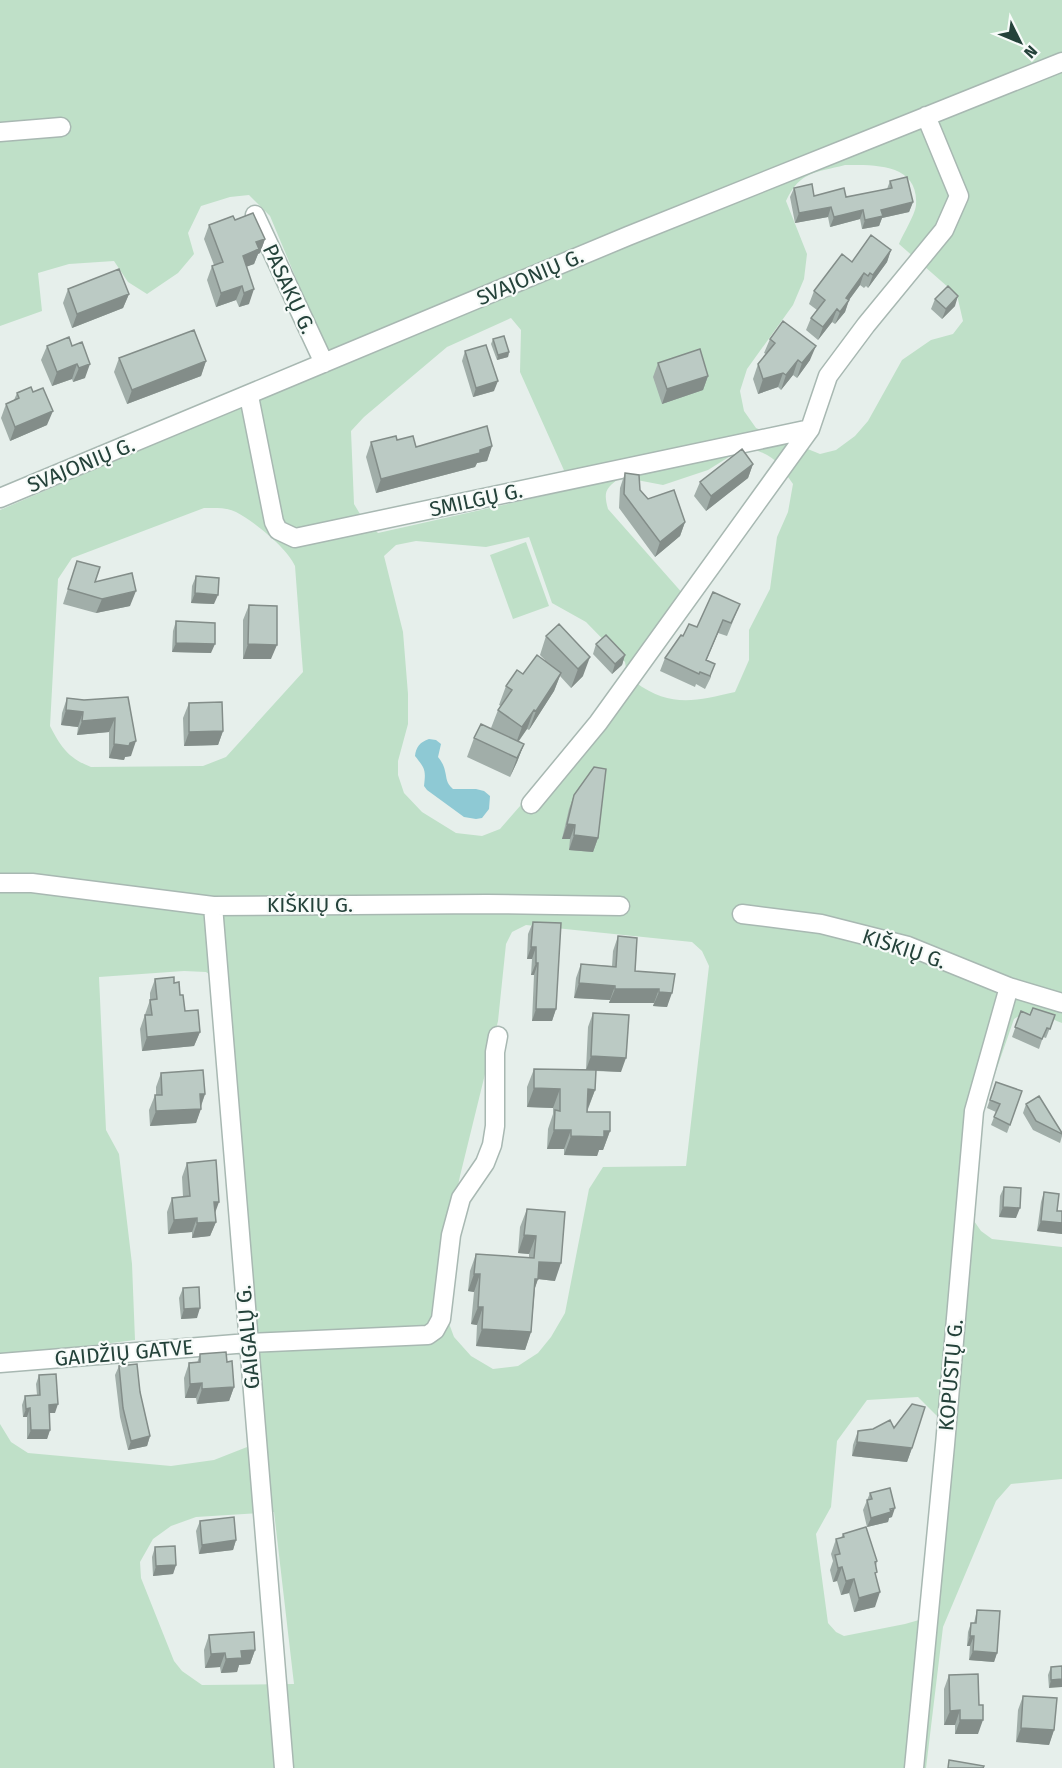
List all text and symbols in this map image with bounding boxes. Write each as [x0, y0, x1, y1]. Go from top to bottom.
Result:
north arrow [990, 12, 1050, 72]
text: N [1020, 42, 1041, 62]
street label: PASAKŲ G. [257, 240, 321, 338]
street label: SVAJONIŲ G. [473, 243, 587, 311]
street label: SVAJONIŲ G. [23, 432, 139, 498]
street label: SMILGŲ G. [427, 477, 525, 523]
street label: KIŠKIŲ G. [267, 892, 353, 918]
street label: KIŠKIŲ G. [859, 923, 949, 975]
street label: GAIGALŲ G. [230, 1284, 266, 1390]
street label: KOPŪSTŲ G. [933, 1318, 969, 1432]
street label: GAIDŽIŲ GATVE [54, 1334, 194, 1372]

